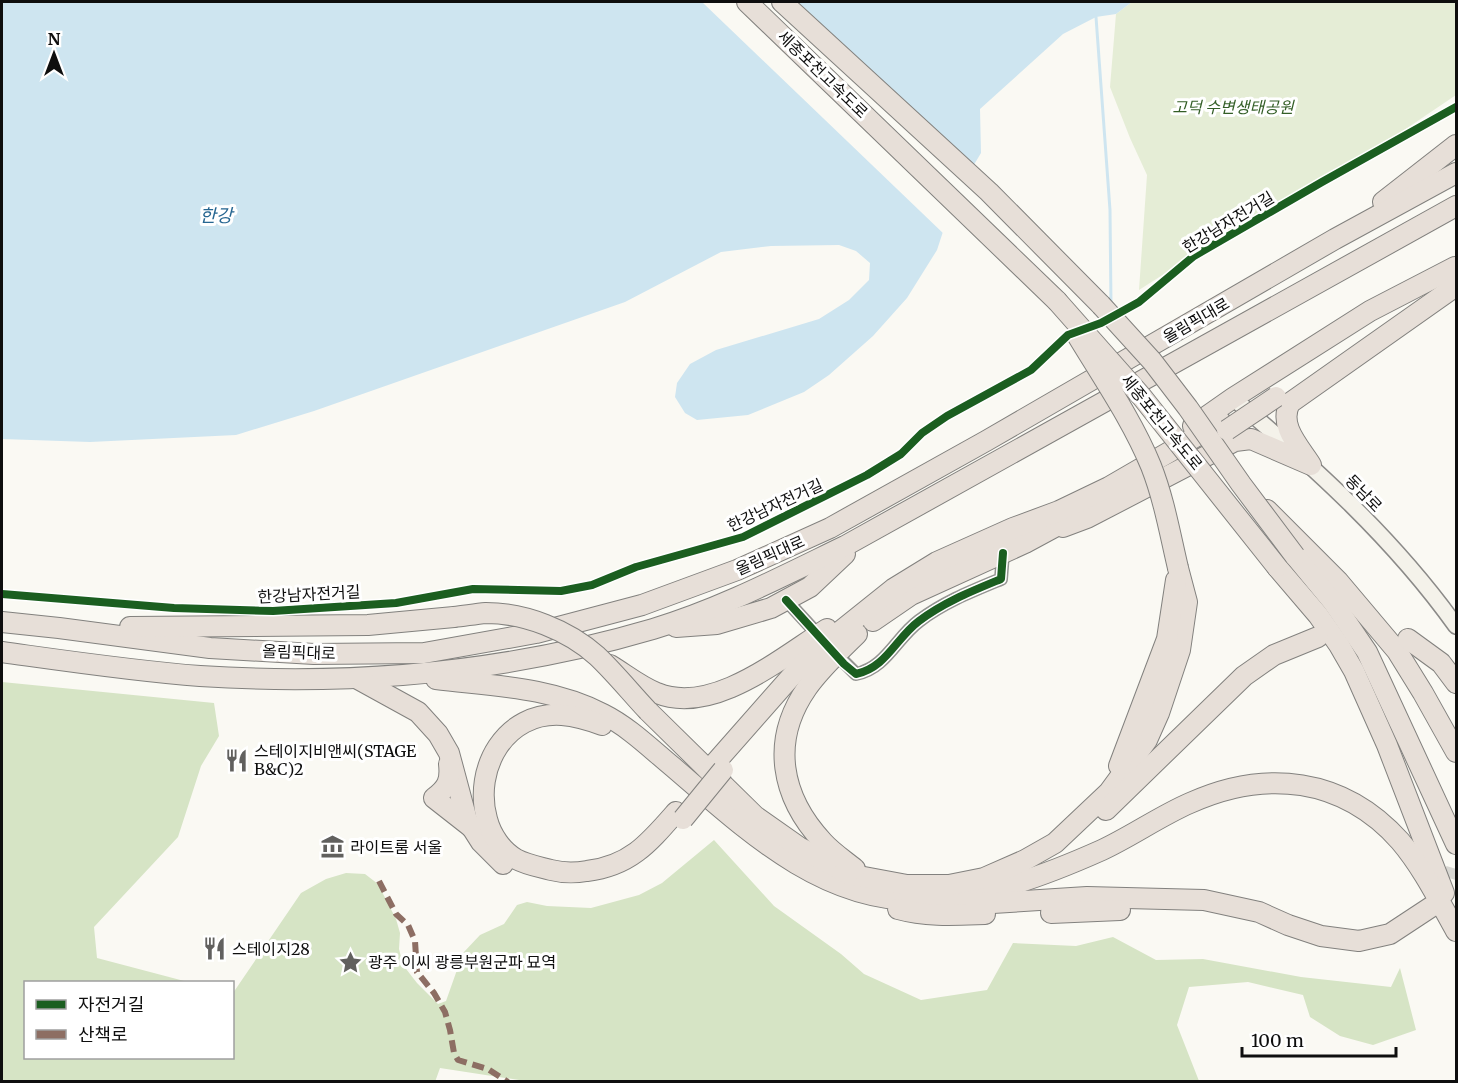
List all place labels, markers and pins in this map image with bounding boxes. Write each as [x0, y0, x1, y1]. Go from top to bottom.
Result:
place label: 스테이지비앤씨(STAGE B&C)2 [254, 741, 417, 779]
restaurant icon: 스테이지비앤씨(STAGE B&C)2 [223, 747, 249, 773]
museum icon: 라이트룸 서울 [319, 834, 345, 860]
place label: 라이트룸 서울 [350, 837, 442, 857]
restaurant icon: 스테이지28 [201, 936, 227, 962]
place label: 스테이지28 [232, 939, 310, 959]
place icon: 광주 이씨 광릉부원군파 묘역 [337, 949, 363, 975]
place label: 광주 이씨 광릉부원군파 묘역 [368, 952, 556, 972]

